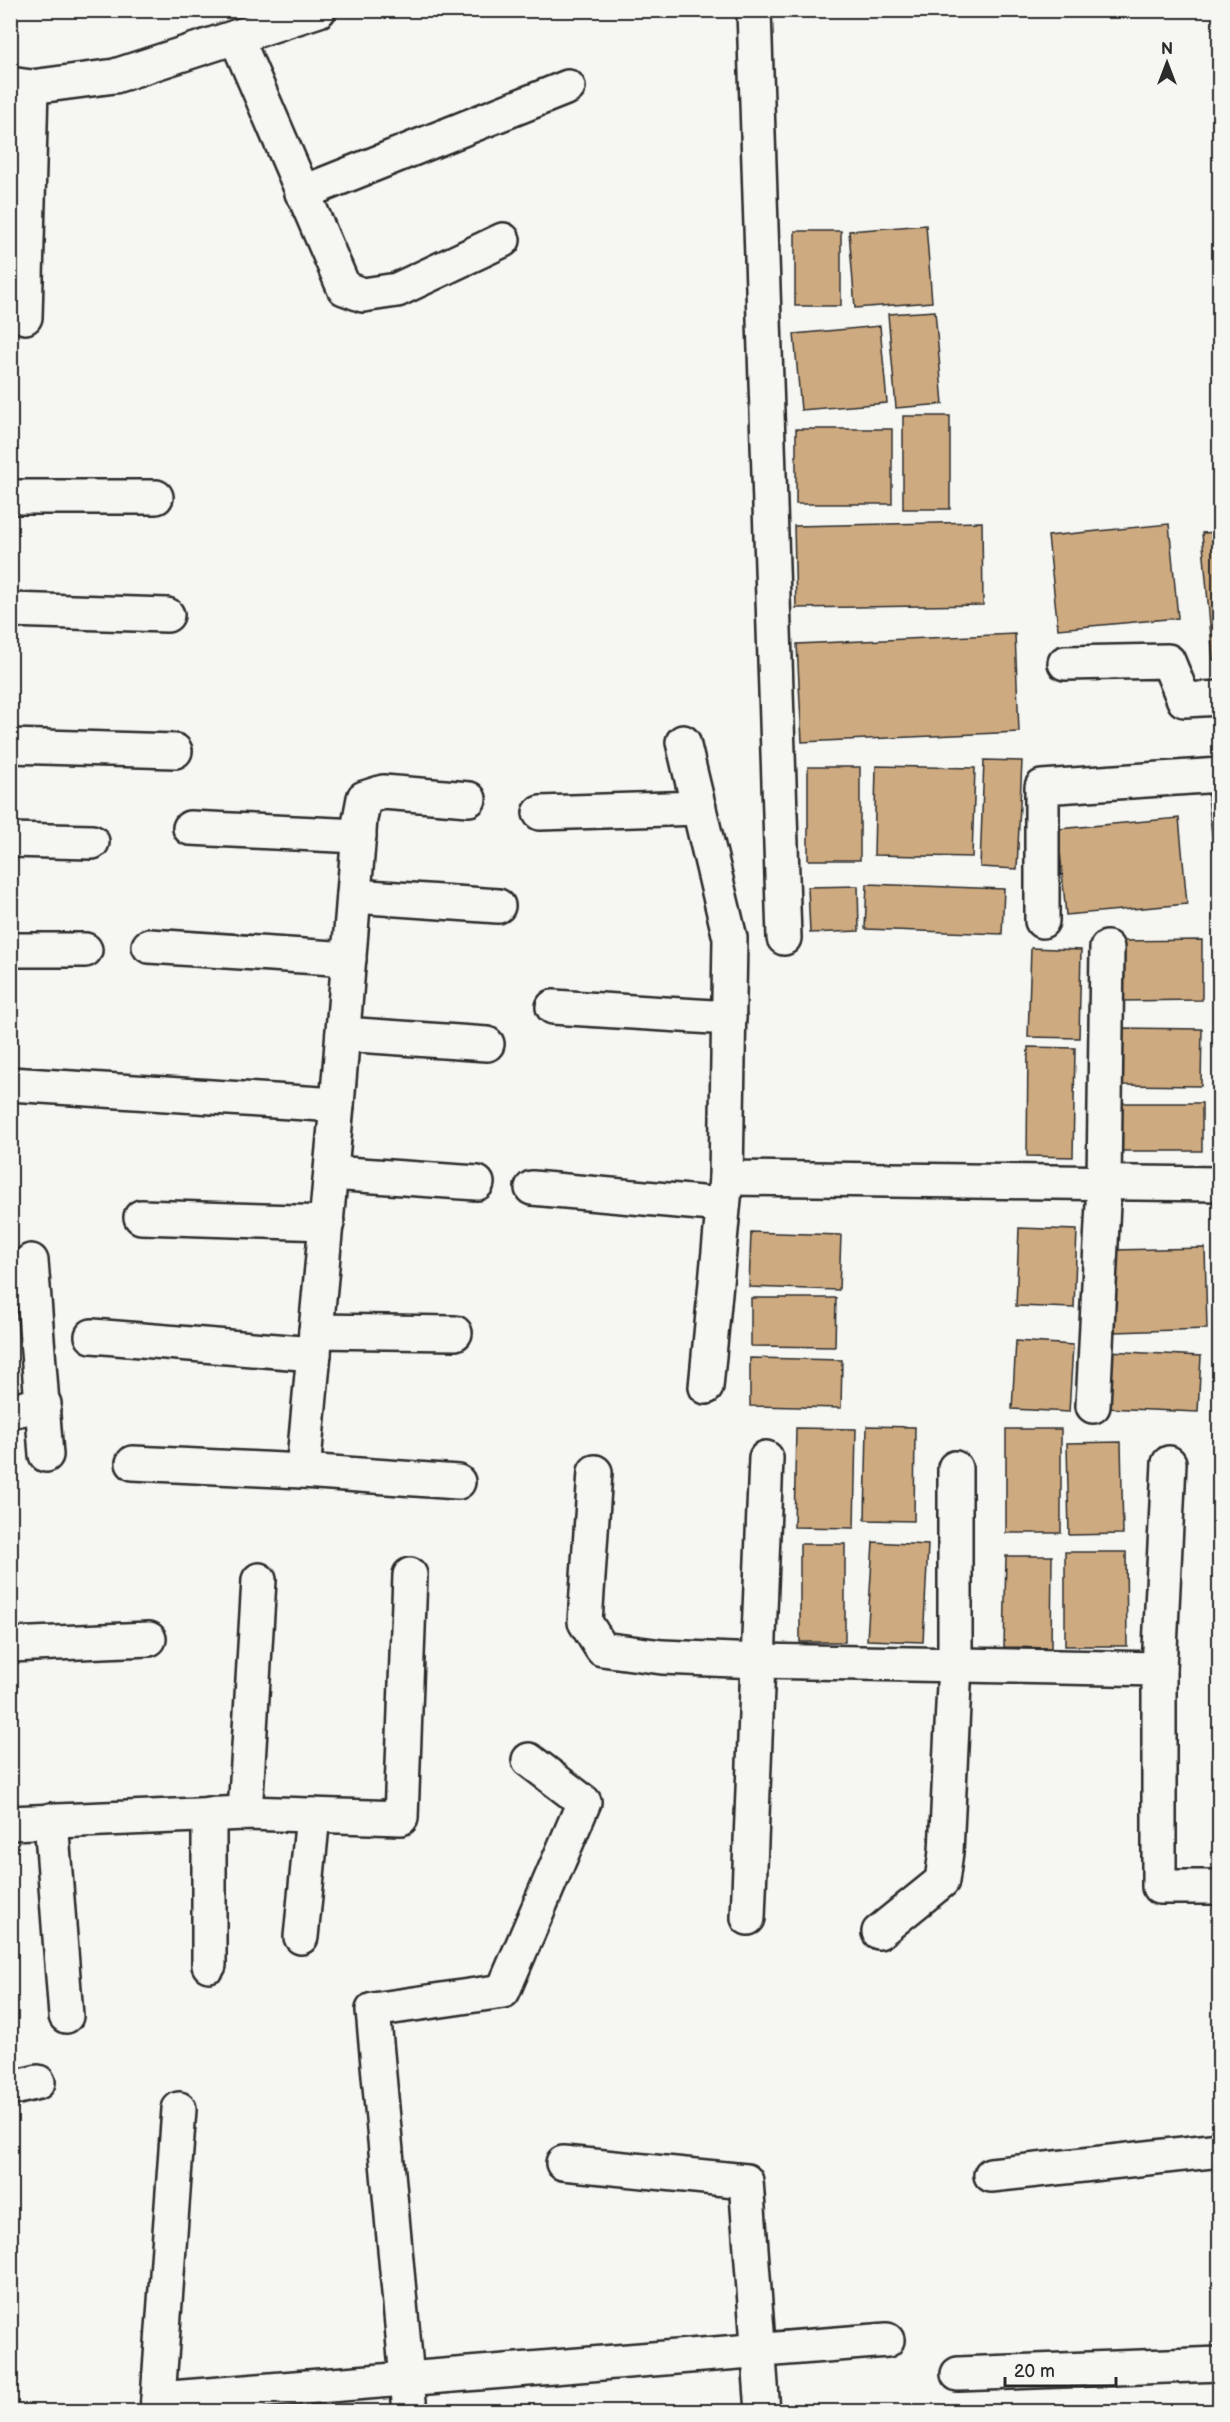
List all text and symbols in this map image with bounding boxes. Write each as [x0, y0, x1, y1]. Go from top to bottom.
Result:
north arrow [1137, 33, 1197, 93]
text: N [1161, 40, 1173, 59]
scale bar [1005, 2350, 1116, 2388]
text: 20 m [1014, 2361, 1055, 2382]

